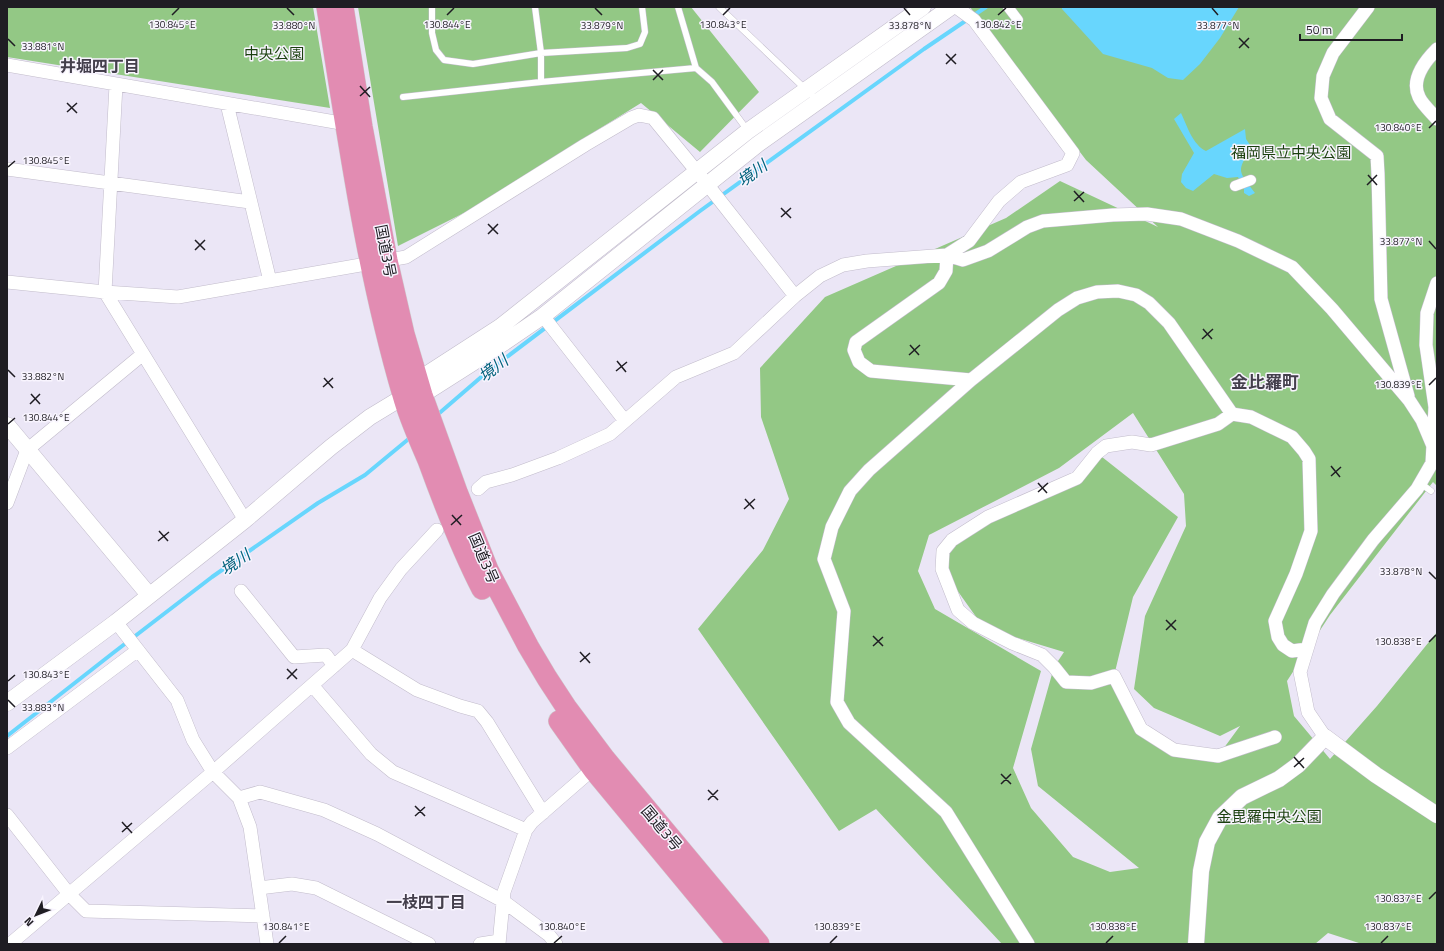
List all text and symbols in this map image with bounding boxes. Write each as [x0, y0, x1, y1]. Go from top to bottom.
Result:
scale bar [1300, 16, 1402, 42]
text: 130.845°E [149, 17, 196, 32]
text: 130.844°E [424, 17, 471, 32]
text: 130.843°E [700, 17, 747, 32]
text: 130.842°E [975, 17, 1022, 32]
text: 33.880°N [273, 18, 315, 33]
text: 33.879°N [581, 18, 623, 33]
text: 33.878°N [889, 18, 931, 33]
text: 33.877°N [1197, 18, 1239, 33]
text: 50 m [1306, 20, 1332, 39]
text: 33.881°N [22, 39, 64, 54]
park label: 中央公園 [244, 42, 304, 65]
district label: 井堀四丁目 [60, 54, 140, 78]
text: 130.840°E [1375, 120, 1422, 135]
park label: 福岡県立中央公園 [1231, 141, 1351, 164]
text: 130.845°E [23, 153, 70, 168]
water label: 境川 [732, 153, 774, 192]
street label: 国道3号 [370, 223, 402, 279]
text: 33.877°N [1380, 234, 1422, 249]
water label: 境川 [473, 347, 515, 387]
text: 33.882°N [22, 369, 64, 384]
district label: 金比羅町 [1231, 369, 1299, 395]
text: 130.839°E [1375, 377, 1422, 392]
text: 130.844°E [23, 410, 70, 425]
street label: 国道3号 [463, 529, 505, 587]
water label: 境川 [215, 542, 257, 581]
text: 33.878°N [1380, 564, 1422, 579]
text: 130.838°E [1375, 634, 1422, 649]
text: 130.843°E [23, 667, 70, 682]
text: 33.883°N [22, 700, 64, 715]
street label: 国道3号 [636, 800, 688, 856]
park label: 金毘羅中央公園 [1216, 805, 1322, 828]
district label: 一枝四丁目 [386, 890, 466, 914]
text: 130.837°E [1375, 891, 1422, 906]
north arrow [16, 895, 56, 935]
text: N [20, 914, 37, 930]
text: 130.841°E [263, 919, 310, 934]
text: 130.840°E [539, 919, 586, 934]
text: 130.839°E [814, 919, 861, 934]
text: 130.838°E [1090, 919, 1137, 934]
text: 130.837°E [1365, 919, 1412, 934]

